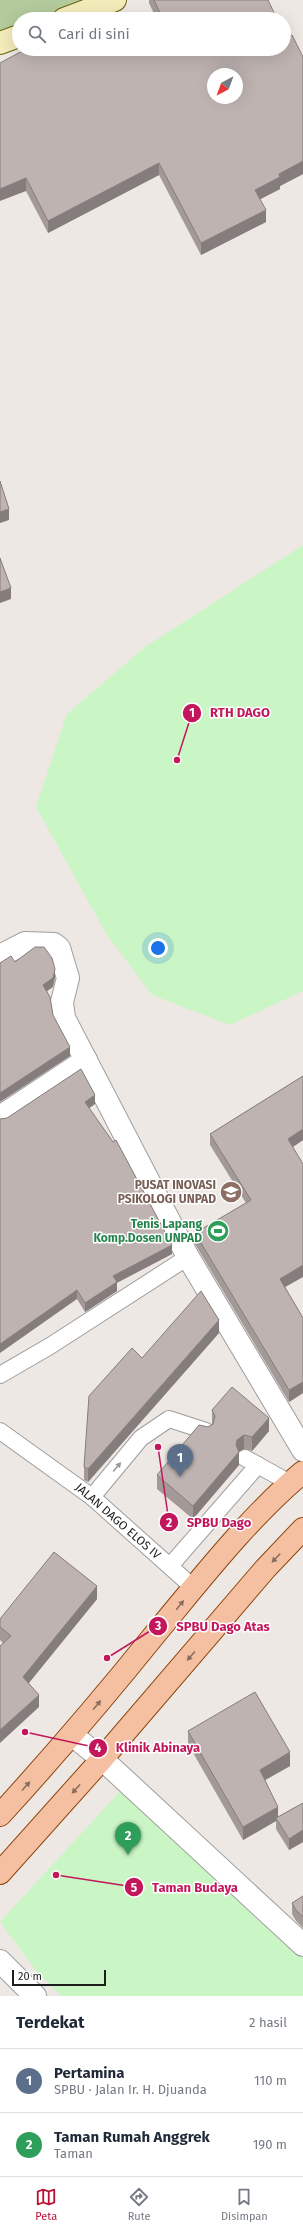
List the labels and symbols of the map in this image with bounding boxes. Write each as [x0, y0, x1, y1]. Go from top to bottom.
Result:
north arrow [207, 68, 243, 104]
callout: RTH DAGO [182, 700, 278, 725]
text: RTH DAGO [210, 705, 270, 720]
text: 1 [189, 706, 195, 720]
your location [148, 938, 168, 958]
place label: PUSAT INOVASI PSIKOLOGI UNPAD [118, 1178, 216, 1206]
school or university icon: PUSAT INOVASI PSIKOLOGI UNPAD [218, 1179, 244, 1205]
place label: Tenis Lapang Komp.Dosen UNPAD [93, 1217, 202, 1245]
sports icon: Tenis Lapang Komp.Dosen UNPAD [205, 1218, 231, 1244]
pin: 1 [167, 1444, 193, 1477]
one-way arrow [113, 1461, 122, 1472]
street label: JALAN DAGO ELOS IV [73, 1480, 164, 1562]
callout: SPBU Dago [159, 1510, 260, 1535]
text: SPBU Dago [187, 1515, 252, 1530]
text: 2 [166, 1516, 172, 1530]
one-way arrow [271, 1553, 281, 1563]
one-way arrow [175, 1599, 184, 1610]
callout: SPBU Dago Atas [148, 1614, 277, 1639]
text: 3 [154, 1619, 161, 1633]
text: SPBU Dago Atas [176, 1619, 270, 1634]
one-way arrow [187, 1650, 196, 1661]
one-way arrow [93, 1700, 102, 1711]
callout: Klinik Abinaya [88, 1735, 208, 1760]
text: Klinik Abinaya [116, 1740, 200, 1755]
text: 4 [95, 1741, 102, 1755]
one-way arrow [22, 1781, 31, 1791]
one-way arrow [71, 1783, 80, 1794]
pin: 2 [115, 1822, 141, 1855]
callout: Taman Budaya [124, 1875, 246, 1900]
text: Taman Budaya [152, 1880, 238, 1895]
text: 5 [131, 1881, 138, 1895]
scale bar [12, 1968, 106, 1987]

